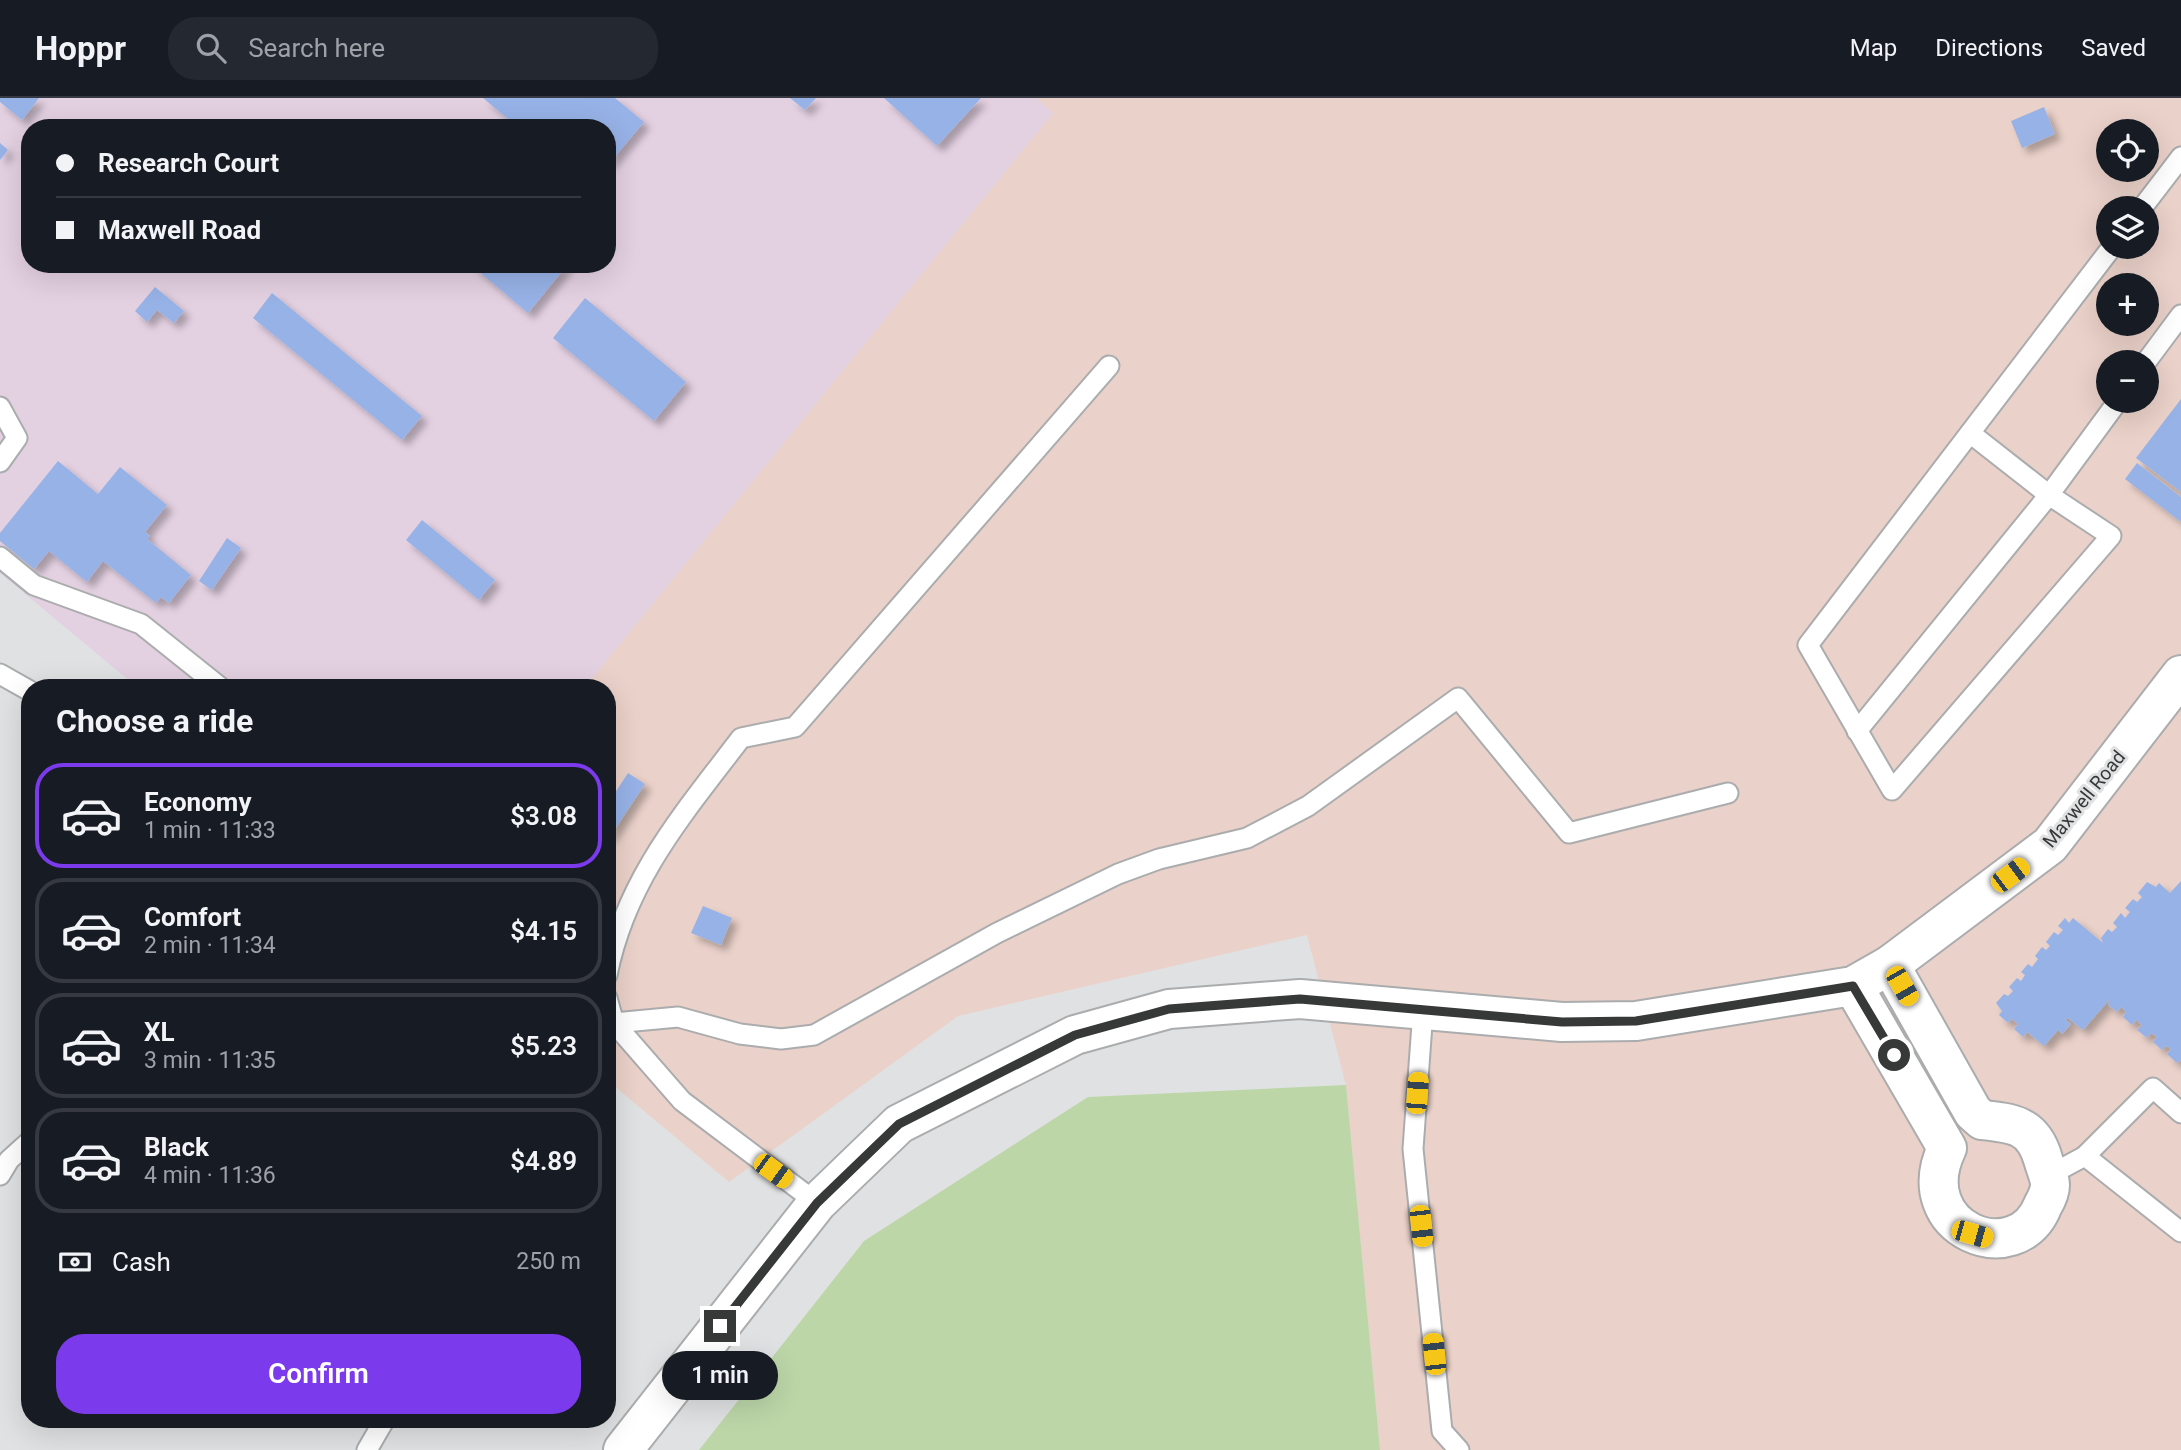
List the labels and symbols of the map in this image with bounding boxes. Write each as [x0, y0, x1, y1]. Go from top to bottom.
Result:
street label: Maxwell Road [2038, 746, 2130, 852]
car [1987, 854, 2034, 896]
car [1883, 963, 1922, 1009]
route start [1878, 1039, 1910, 1071]
car [1406, 1071, 1429, 1115]
car [750, 1150, 797, 1192]
car [1409, 1204, 1434, 1248]
car [1949, 1218, 1996, 1250]
route end [704, 1310, 736, 1342]
car [1422, 1332, 1447, 1376]
callout: 1 min [662, 1350, 778, 1400]

